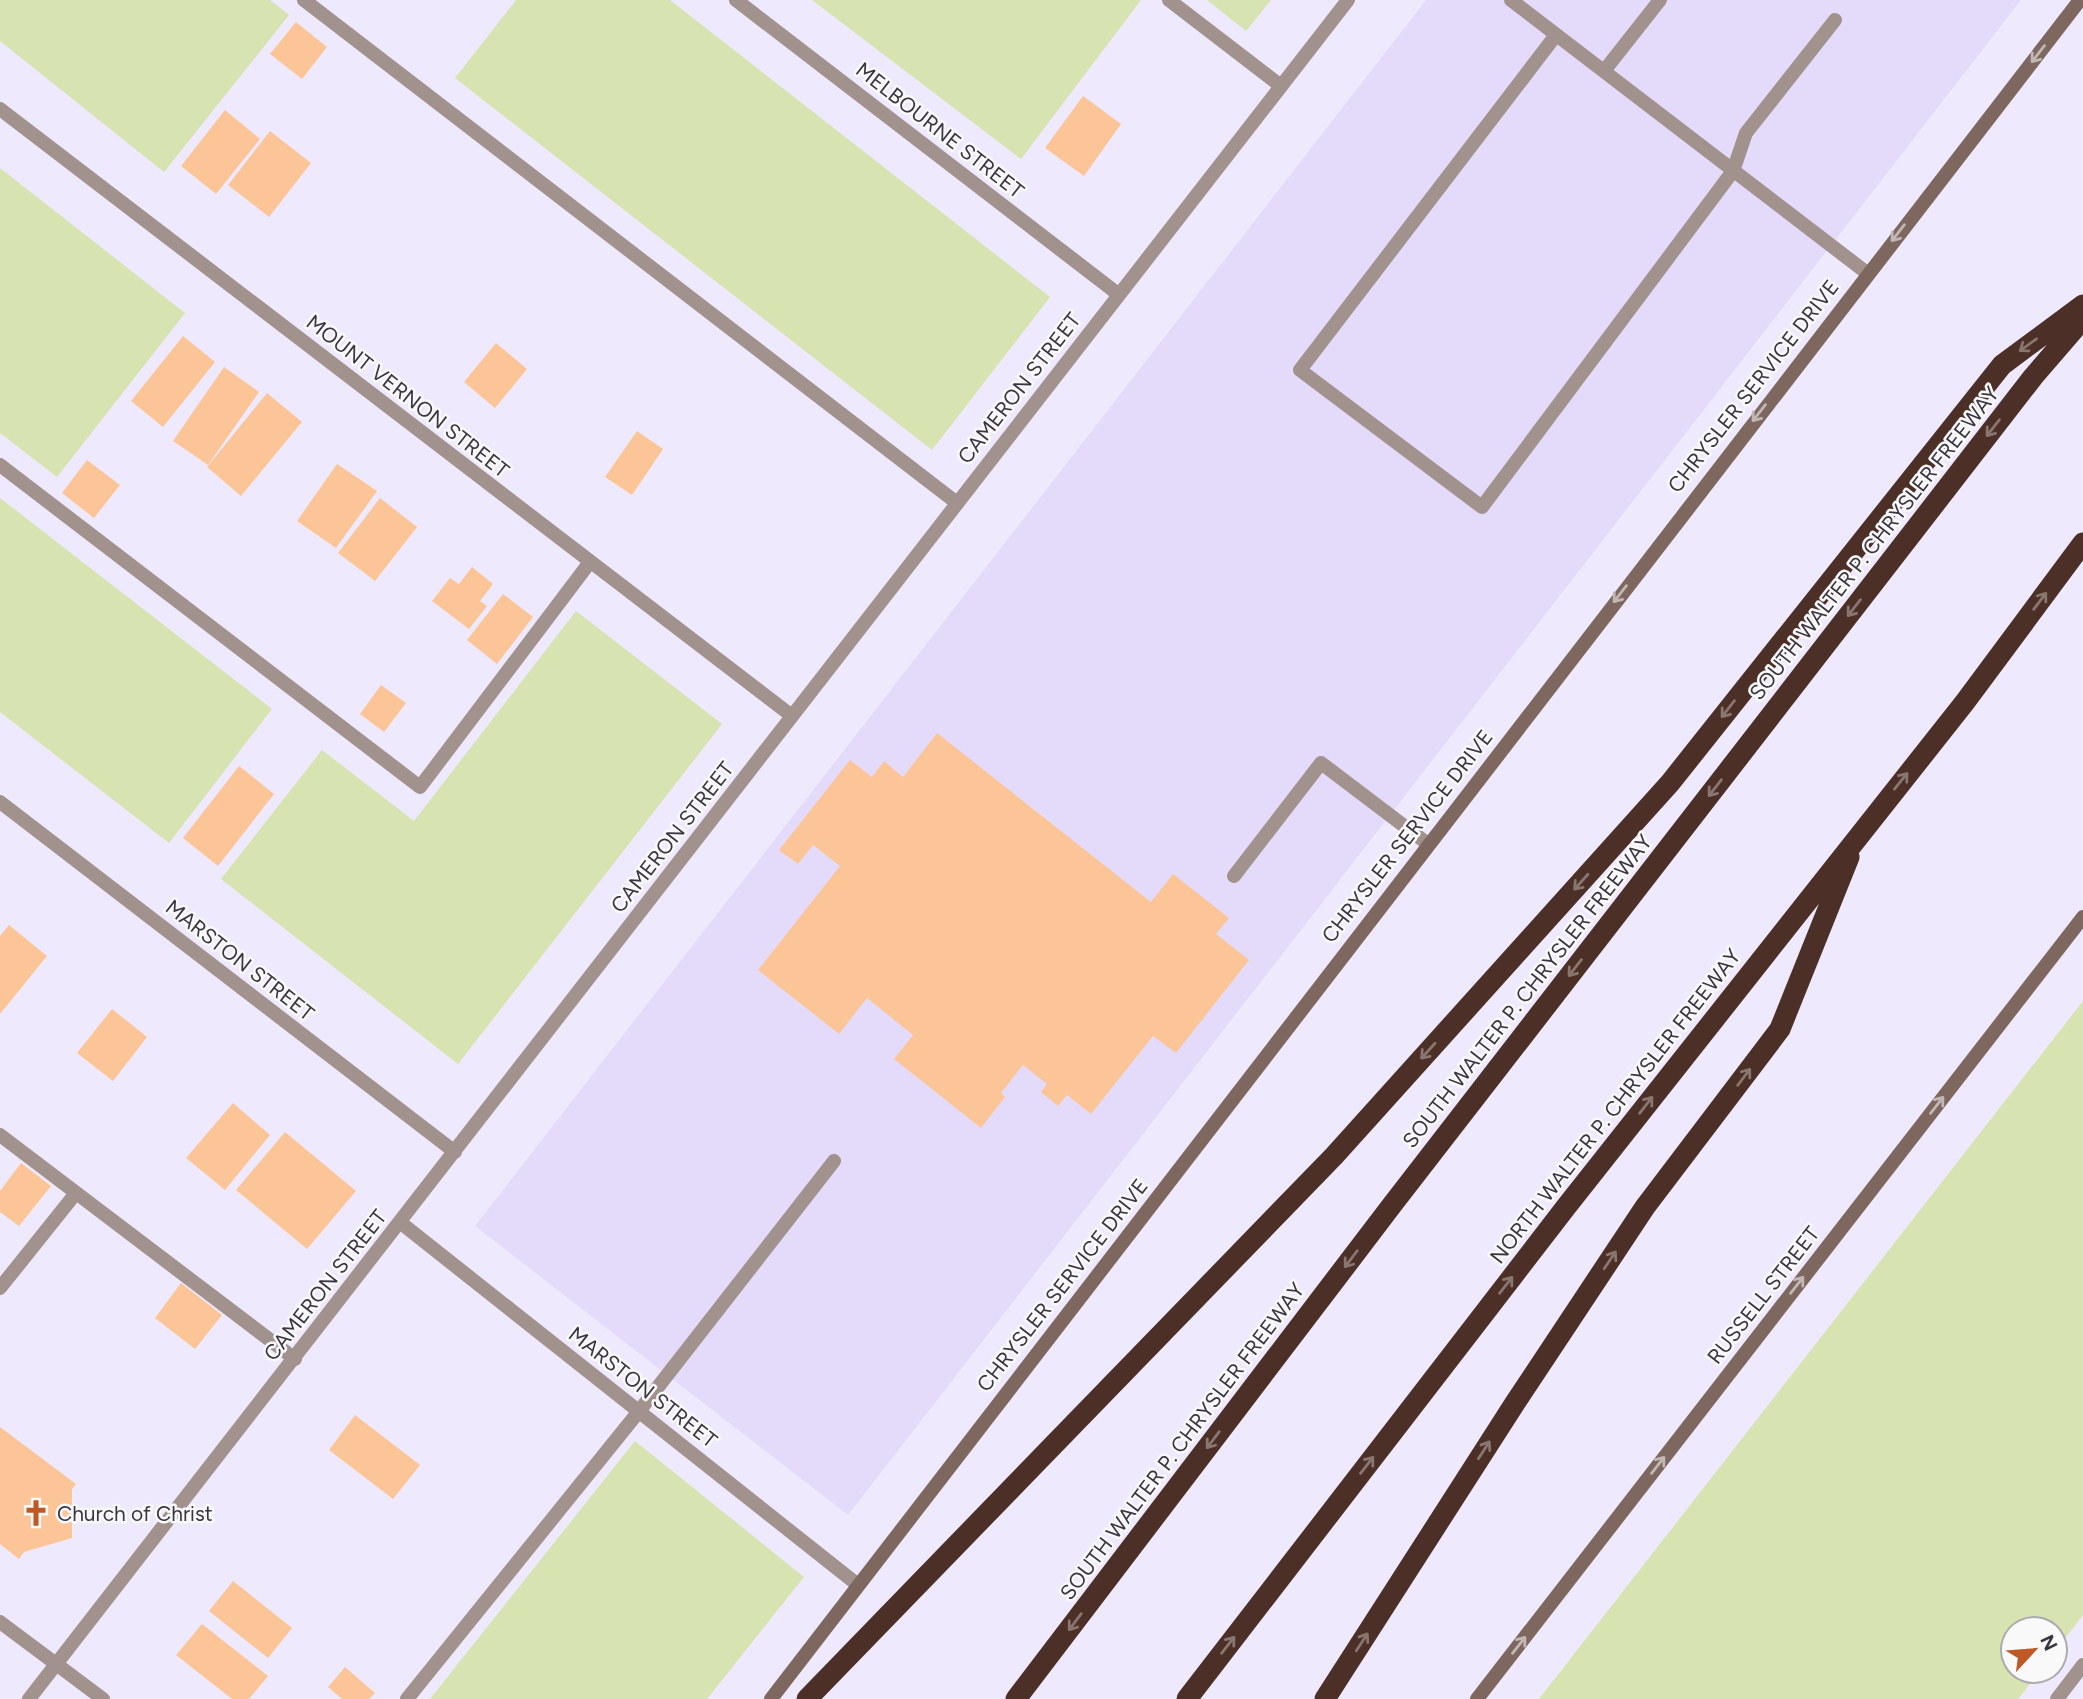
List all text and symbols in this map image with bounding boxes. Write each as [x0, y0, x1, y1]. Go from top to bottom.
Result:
one-way arrow [2030, 44, 2045, 62]
street label: MELBOURNE STREET [851, 57, 1029, 204]
one-way arrow [1890, 223, 1905, 242]
street label: CHRYSLER SERVICE DRIVE [1662, 275, 1844, 497]
street label: CAMERON STREET [952, 307, 1086, 468]
street label: MOUNT VERNON STREET [302, 309, 515, 483]
one-way arrow [2019, 338, 2038, 353]
street label: SOUTH WALTER P. CHRYSLER FREEWAY [1744, 381, 2004, 705]
one-way arrow [1751, 404, 1766, 422]
one-way arrow [1986, 419, 2001, 437]
one-way arrow [1613, 584, 1628, 602]
one-way arrow [2032, 592, 2047, 611]
one-way arrow [1846, 599, 1861, 617]
one-way arrow [1721, 700, 1736, 718]
street label: CHRYSLER SERVICE DRIVE [1316, 725, 1498, 947]
street label: CAMERON STREET [605, 756, 739, 917]
one-way arrow [1893, 773, 1909, 791]
one-way arrow [1707, 779, 1722, 797]
street label: SOUTH WALTER P. CHRYSLER FREEWAY [1397, 829, 1657, 1153]
one-way arrow [1572, 873, 1589, 890]
street label: MARSTON STREET [161, 894, 319, 1026]
street label: NORTH WALTER P. CHRYSLER FREEWAY [1484, 944, 1746, 1268]
one-way arrow [1568, 958, 1583, 977]
one-way arrow [1420, 1042, 1437, 1059]
one-way arrow [1736, 1067, 1751, 1086]
one-way arrow [1638, 1097, 1654, 1115]
one-way arrow [1929, 1097, 1944, 1115]
street label: CHRYSLER SERVICE DRIVE [971, 1174, 1153, 1396]
street label: CAMERON STREET [258, 1204, 392, 1365]
street label: RUSSELL STREET [1702, 1221, 1825, 1369]
one-way arrow [1343, 1250, 1358, 1268]
one-way arrow [1603, 1251, 1617, 1270]
one-way arrow [1499, 1276, 1514, 1294]
street label: SOUTH WALTER P. CHRYSLER FREEWAY [1055, 1277, 1310, 1604]
one-way arrow [1790, 1277, 1805, 1295]
street label: MARSTON STREET [564, 1321, 722, 1453]
one-way arrow [1205, 1431, 1220, 1449]
one-way arrow [1477, 1441, 1492, 1460]
one-way arrow [1360, 1456, 1375, 1475]
one-way arrow [1651, 1457, 1666, 1475]
church icon: Church of Christ [21, 1498, 51, 1528]
place label: Church of Christ [57, 1501, 213, 1526]
one-way arrow [1068, 1612, 1083, 1630]
north arrow [1999, 1615, 2069, 1685]
text: N [2035, 1631, 2062, 1654]
one-way arrow [1355, 1632, 1369, 1652]
one-way arrow [1221, 1636, 1236, 1655]
one-way arrow [1511, 1636, 1526, 1655]

